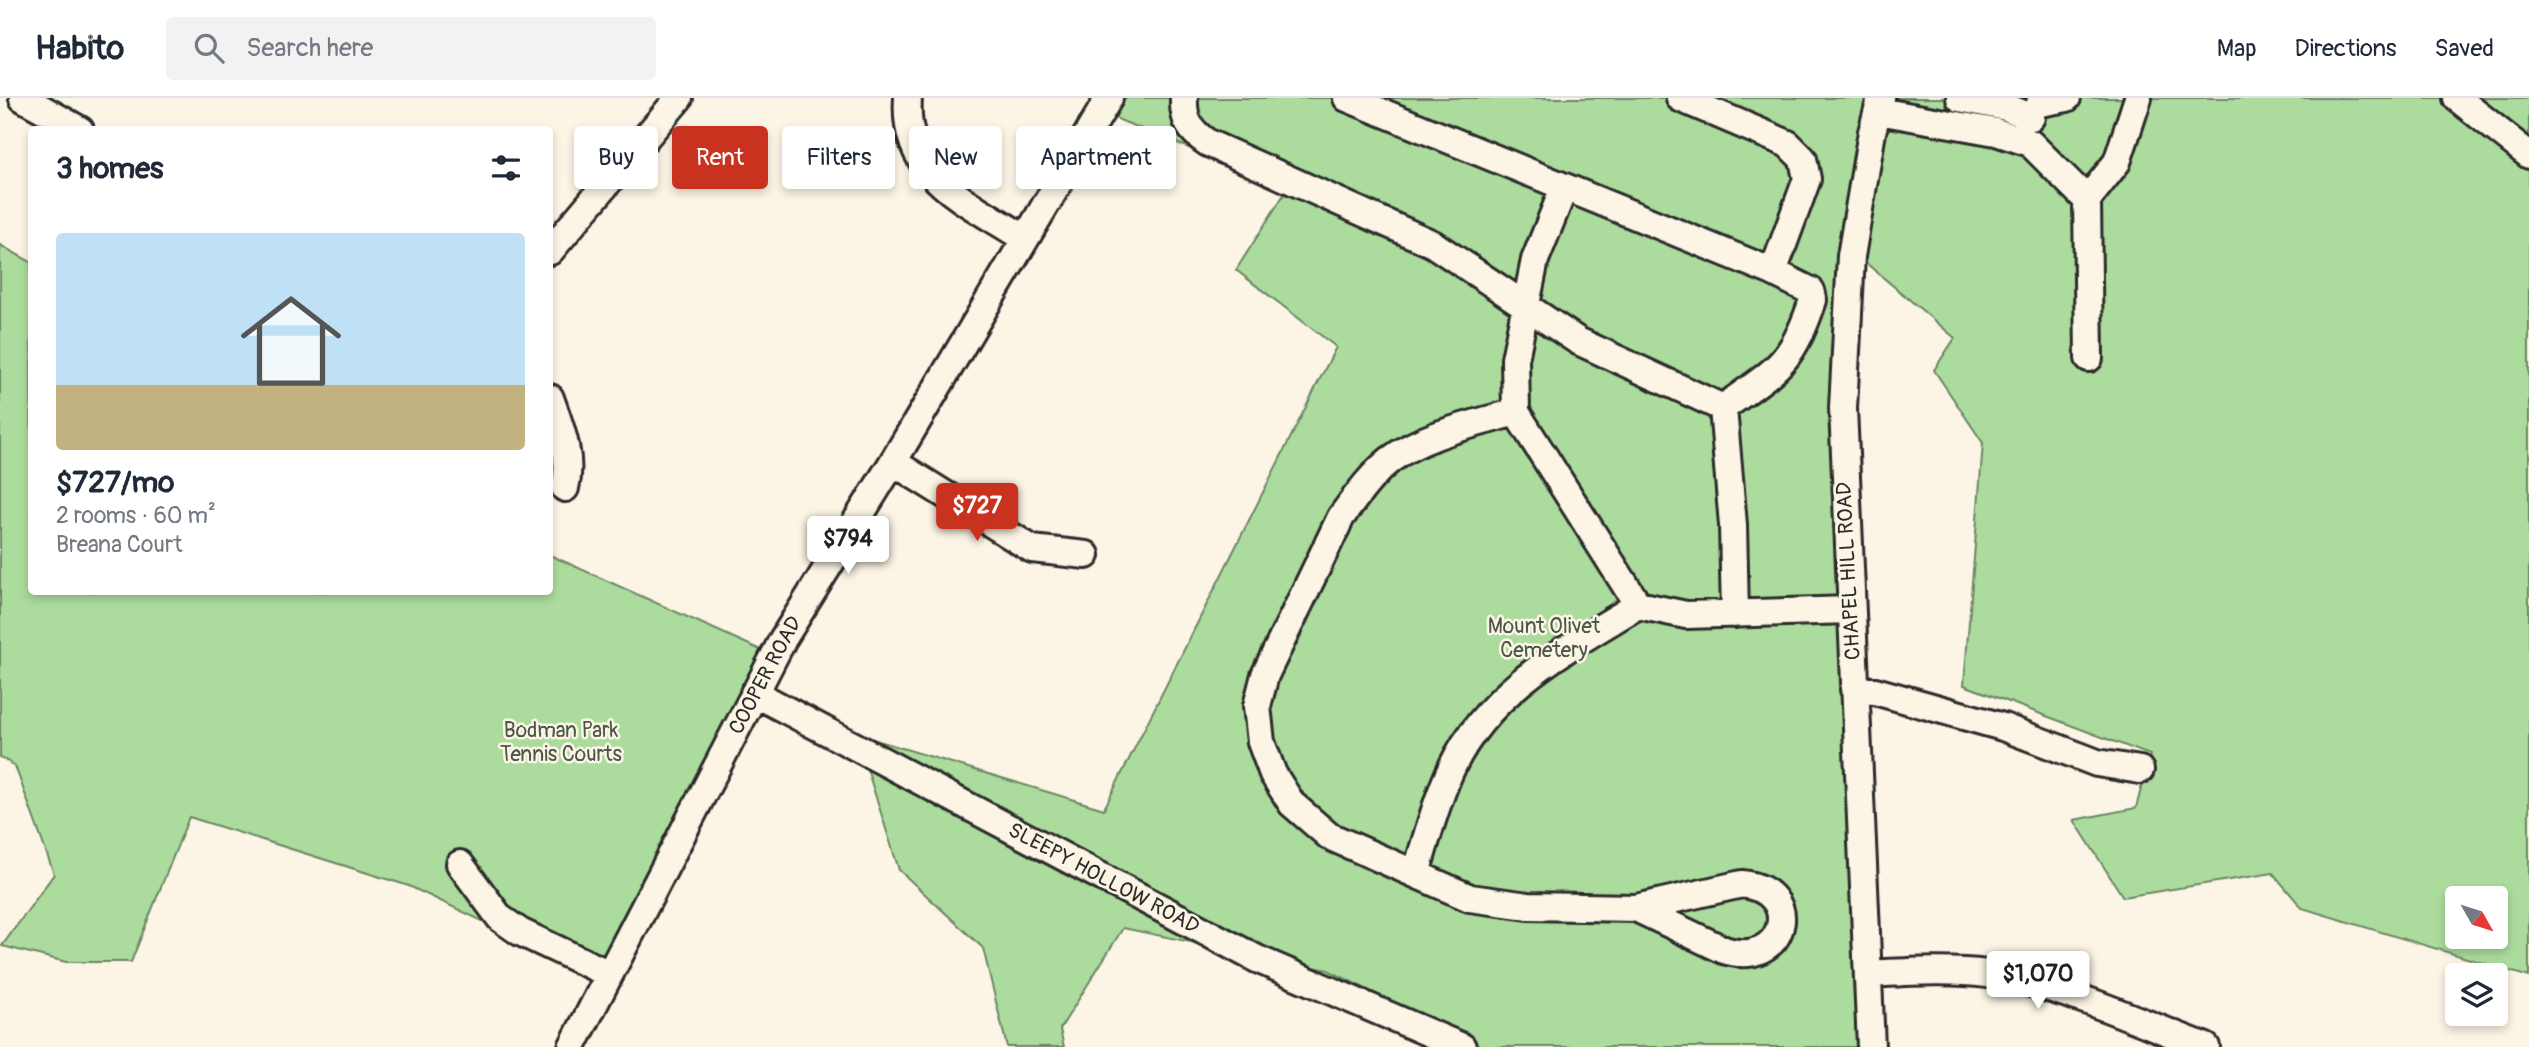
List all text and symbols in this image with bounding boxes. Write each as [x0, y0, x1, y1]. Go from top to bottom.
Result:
search box [166, 17, 656, 80]
text: Habito [35, 28, 124, 69]
icon: search [190, 29, 228, 67]
text: Search here [246, 32, 373, 64]
text: Map [2217, 34, 2257, 63]
text: Directions [2295, 34, 2396, 63]
text: Saved [2434, 34, 2494, 63]
chip: Buy [574, 126, 658, 189]
chip: Rent [672, 126, 768, 189]
chip: Filters [782, 126, 895, 189]
chip: New [909, 126, 1002, 189]
chip: Apartment [1016, 126, 1176, 189]
icon: filters [487, 149, 525, 187]
text: 3 homes [56, 150, 163, 187]
icon: home [228, 278, 354, 404]
text: $727/mo [56, 464, 174, 501]
street label: CHAPEL HILL ROAD [1830, 481, 1867, 661]
pin: $727 [936, 484, 1018, 543]
text: $727 [952, 491, 1002, 520]
text: 2 rooms · 60 m² [56, 501, 216, 530]
pin: $794 [807, 517, 889, 576]
text: $794 [823, 524, 873, 553]
text: Breana Court [56, 530, 182, 559]
street label: COOPER ROAD [723, 611, 808, 739]
park label: Mount Olivet Cemetery [1488, 613, 1601, 664]
park label: Bodman Park Tennis Courts [500, 717, 623, 768]
street label: SLEEPY HOLLOW ROAD [1004, 817, 1204, 940]
north arrow [2445, 886, 2508, 948]
map controls [2445, 886, 2508, 1026]
pin: $1,070 [1981, 951, 2095, 1011]
text: $1,070 [2003, 959, 2073, 988]
button: layers [2445, 963, 2508, 1026]

